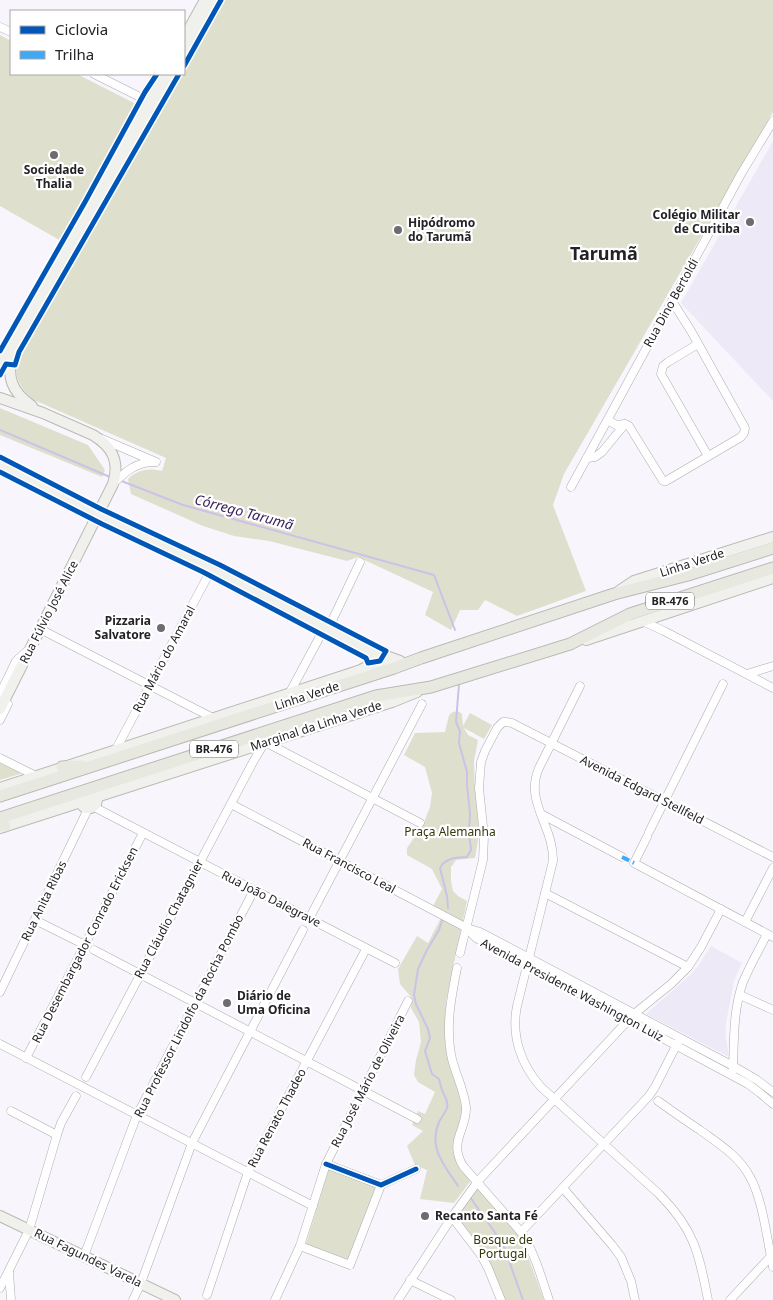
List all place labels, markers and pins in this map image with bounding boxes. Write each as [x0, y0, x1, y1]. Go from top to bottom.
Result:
marker: Sociedade Thalia [48, 149, 60, 161]
place label: Sociedade Thalia [24, 161, 84, 192]
place label: Colégio Militar de Curitiba [652, 206, 741, 237]
place label: Hipódromo do Tarumã [408, 214, 475, 245]
marker: Colégio Militar de Curitiba [744, 216, 756, 228]
marker: Hipódromo do Tarumã [392, 224, 404, 236]
place label: Pizzaria Salvatore [95, 612, 151, 643]
marker: Pizzaria Salvatore [155, 622, 167, 634]
place label: Diário de Uma Oficina [237, 987, 311, 1018]
marker: Diário de Uma Oficina [221, 997, 233, 1009]
place label: Recanto Santa Fé [435, 1207, 538, 1224]
marker: Recanto Santa Fé [419, 1210, 431, 1222]

